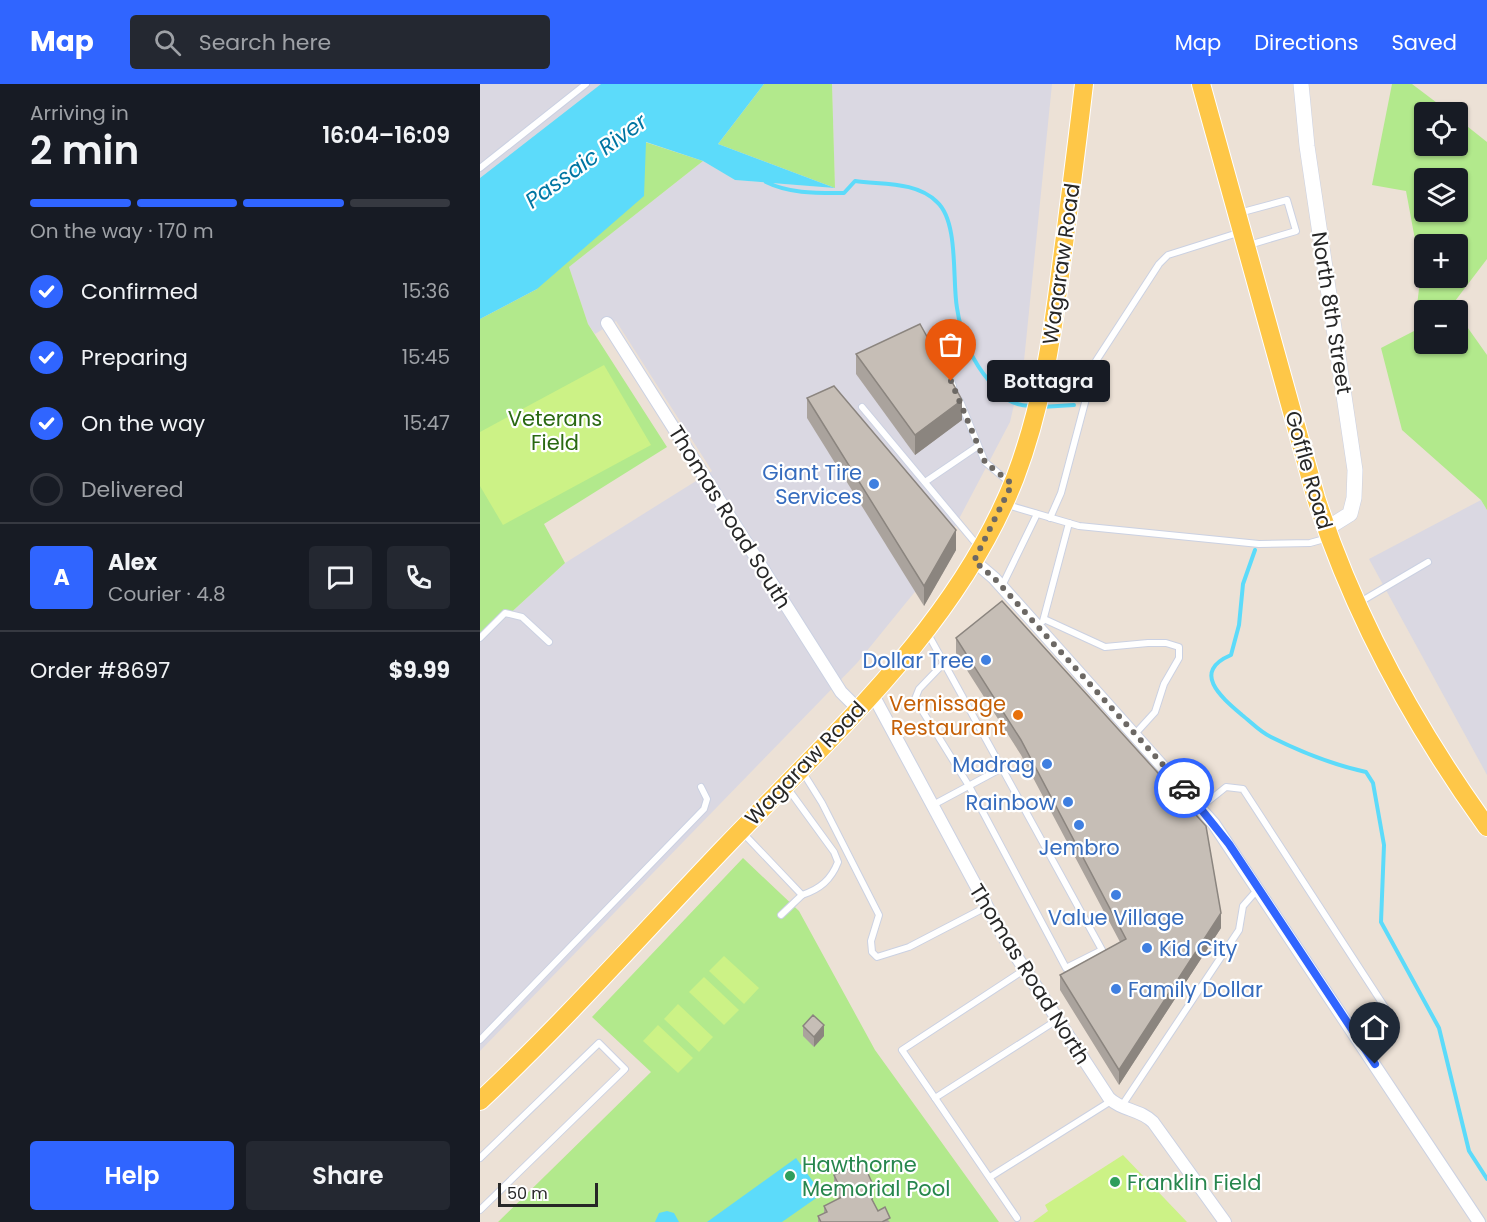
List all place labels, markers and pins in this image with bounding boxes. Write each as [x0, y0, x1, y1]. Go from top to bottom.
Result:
pin [925, 319, 976, 381]
callout: Bottagra [987, 360, 1110, 402]
place label: Giant Tire Services [762, 458, 862, 511]
marker: Giant Tire Services [867, 477, 881, 491]
place label: Dollar Tree [863, 646, 974, 675]
marker: Dollar Tree [979, 653, 993, 667]
place label: Vernissage Restaurant [889, 689, 1006, 742]
marker: Vernissage Restaurant [1011, 708, 1025, 722]
place label: Madrag [952, 750, 1035, 779]
marker: Madrag [1040, 757, 1054, 771]
place label: Rainbow [966, 788, 1056, 817]
marker: Rainbow [1061, 795, 1075, 809]
marker: Jembro [1072, 818, 1086, 832]
place label: Jembro [1038, 833, 1120, 862]
marker: Value Village [1109, 888, 1123, 902]
place label: Value Village [1048, 903, 1184, 932]
place label: Kid City [1159, 934, 1238, 963]
marker: Kid City [1140, 941, 1154, 955]
place label: Family Dollar [1128, 975, 1263, 1004]
marker: Family Dollar [1109, 982, 1123, 996]
pin [1349, 1002, 1400, 1064]
place label: Hawthorne Memorial Pool [802, 1150, 950, 1203]
place label: Franklin Field [1127, 1168, 1261, 1197]
marker: Hawthorne Memorial Pool [783, 1169, 797, 1183]
marker: Franklin Field [1108, 1175, 1122, 1189]

